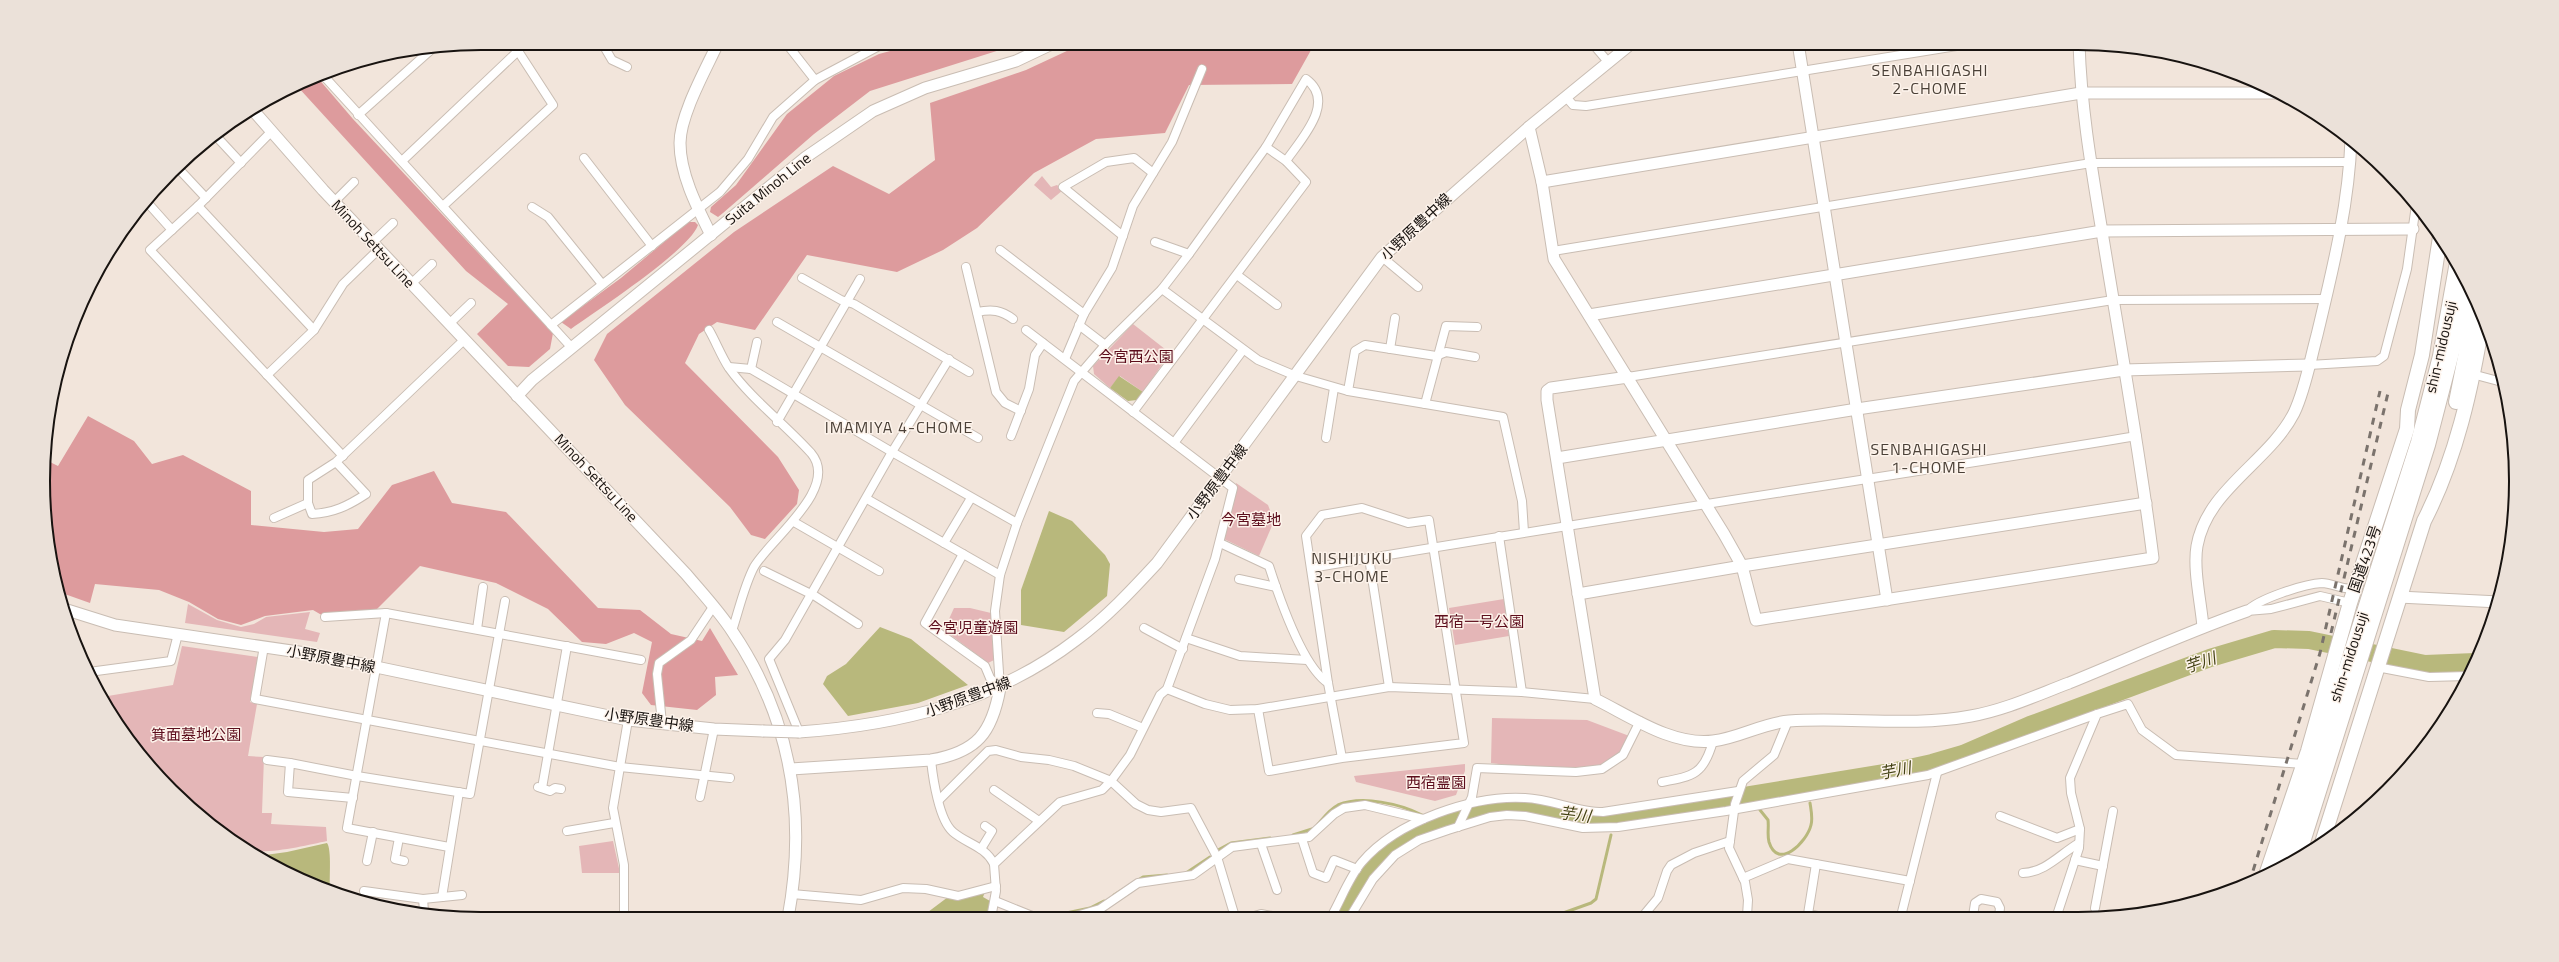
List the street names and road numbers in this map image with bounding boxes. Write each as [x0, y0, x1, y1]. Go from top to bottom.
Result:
street label: Suita Minoh Line [720, 147, 816, 231]
street label: 小野原豊中線 [1375, 188, 1456, 266]
street label: Minoh Settsu Line [326, 194, 421, 293]
street label: shin-midousuji [2419, 298, 2462, 395]
street label: Minoh Settsu Line [549, 428, 644, 527]
street label: 小野原豊中線 [1180, 439, 1253, 525]
street label: 国道423号 [2342, 522, 2387, 596]
street label: shin-midousuji [2323, 609, 2374, 705]
street label: 小野原豊中線 [285, 639, 377, 678]
street label: 小野原豊中線 [922, 670, 1014, 723]
street label: 小野原豊中線 [603, 702, 695, 737]

